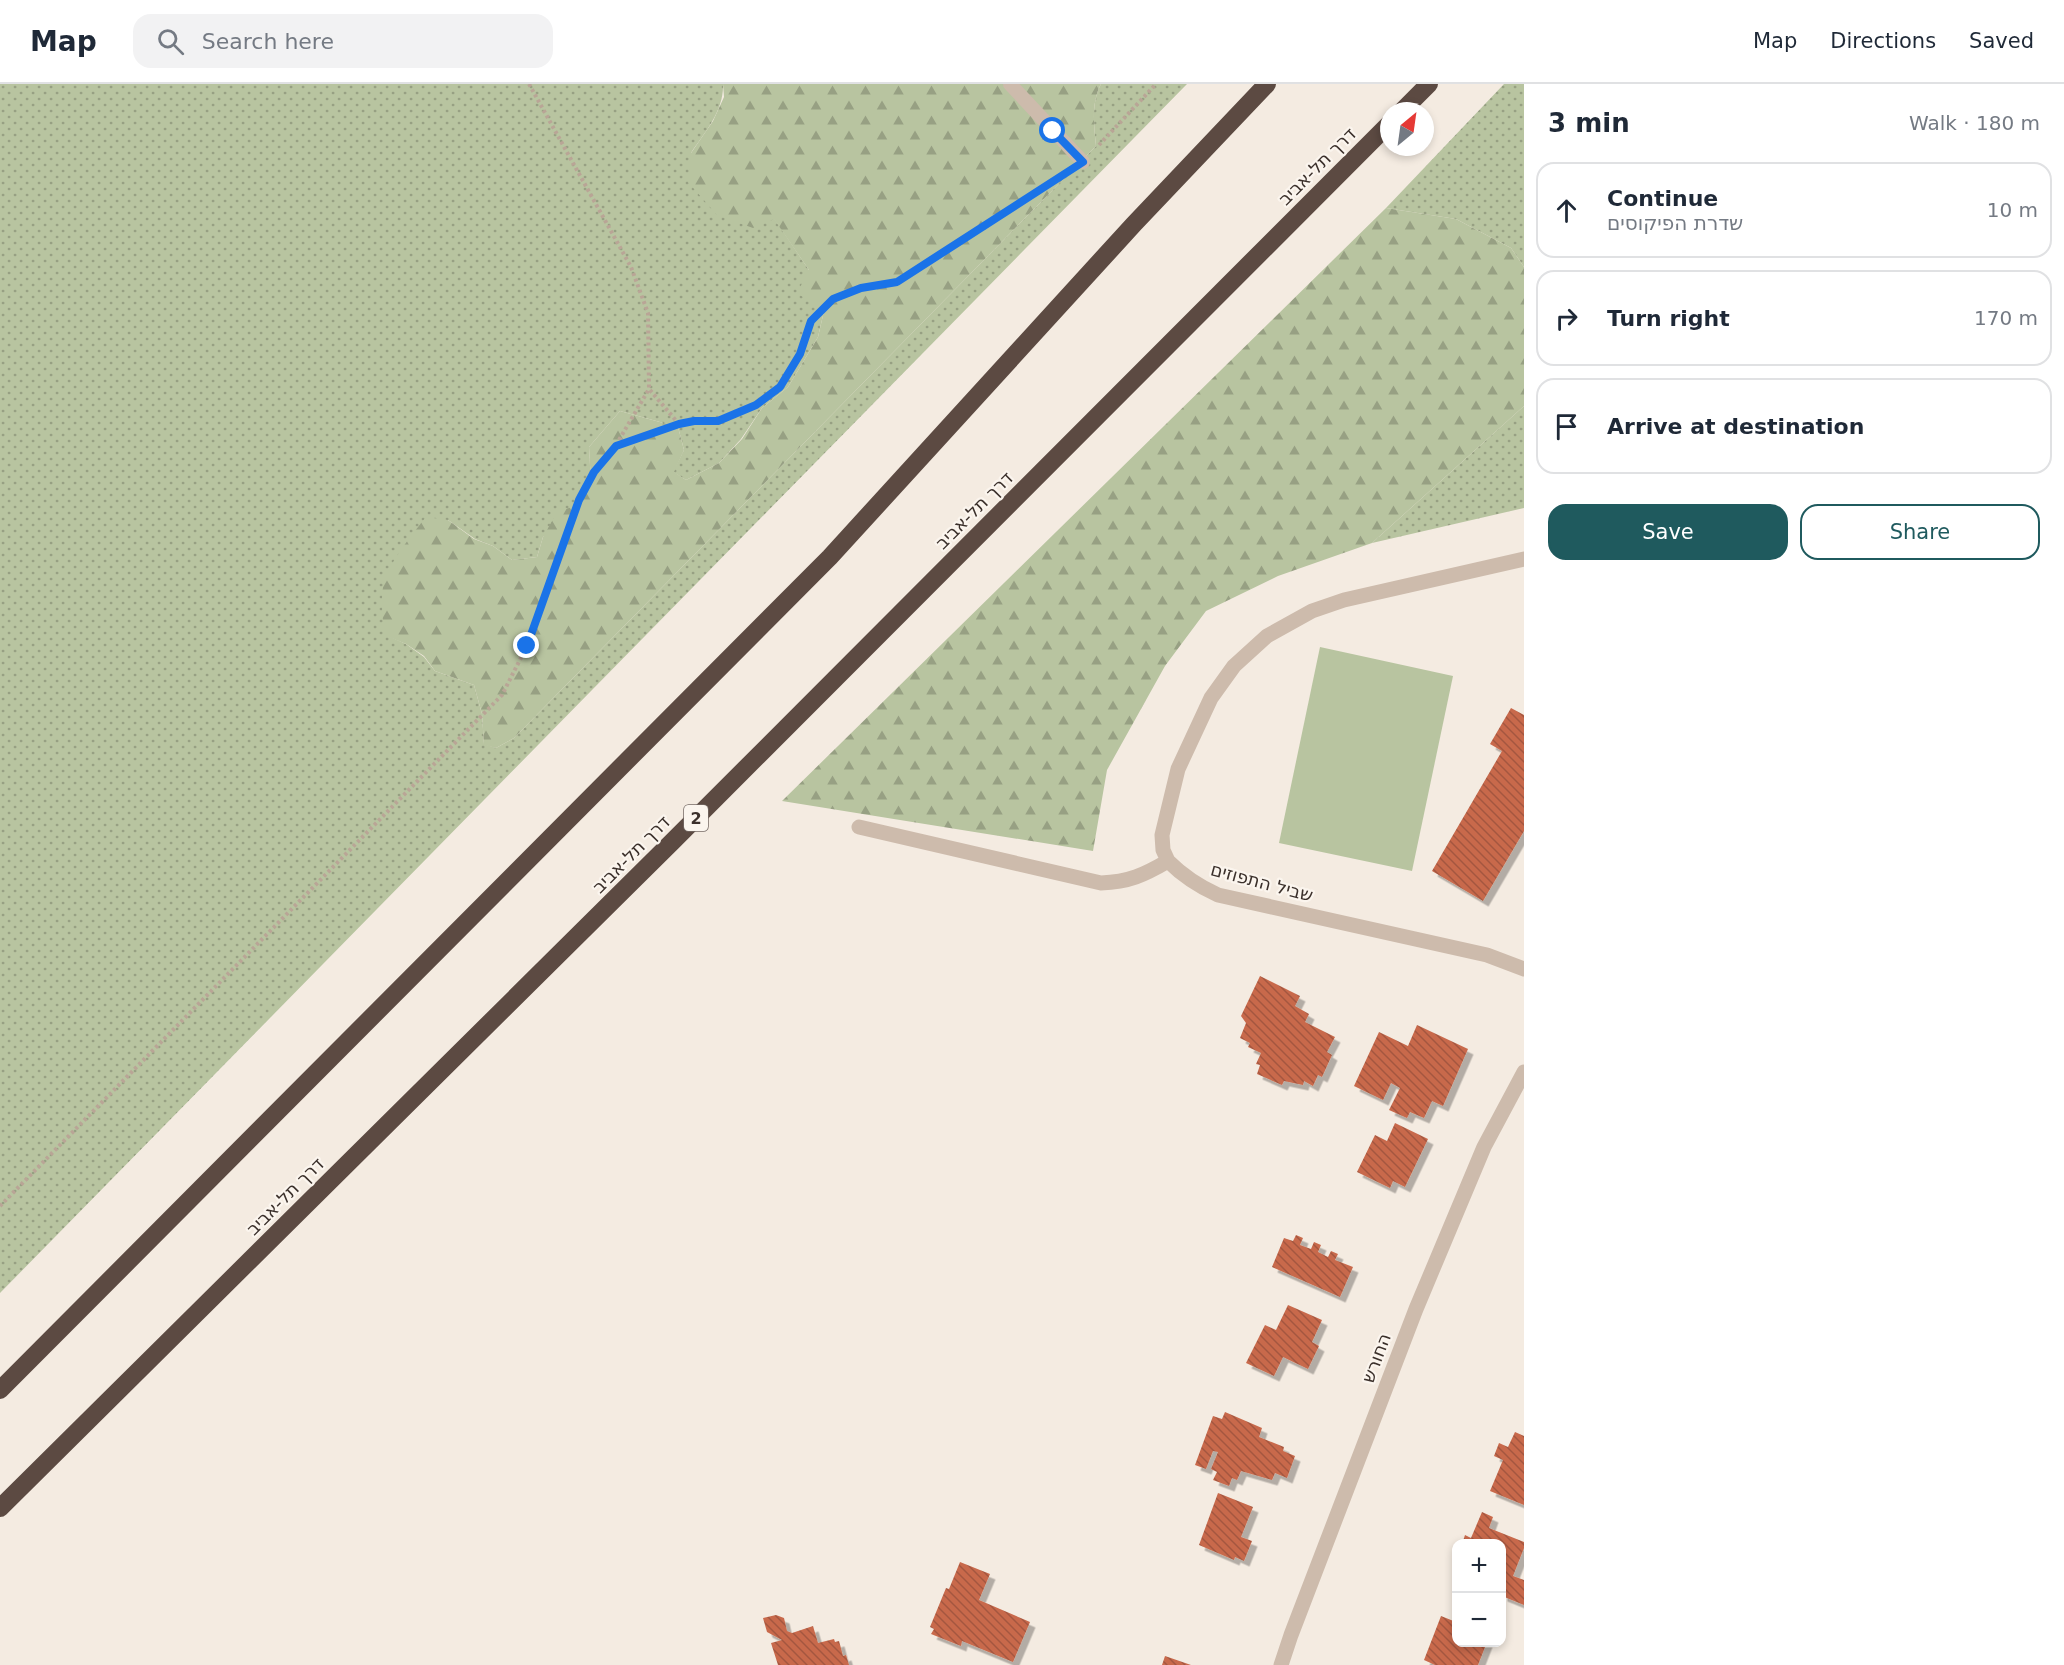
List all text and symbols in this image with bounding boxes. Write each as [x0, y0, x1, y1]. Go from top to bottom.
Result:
search box [133, 14, 553, 68]
text: Map [30, 25, 97, 58]
icon: search [154, 25, 187, 58]
text: Search here [202, 29, 334, 54]
text: Map [1753, 29, 1797, 53]
text: Directions [1830, 29, 1936, 53]
text: Saved [1969, 29, 2034, 53]
north arrow [1380, 102, 1434, 156]
text: 3 min [1548, 108, 1630, 138]
text: Walk · 180 m [1909, 111, 2040, 135]
route start [1039, 117, 1065, 143]
street label: דרך תל-אביב [1274, 123, 1360, 209]
text: Continue [1607, 186, 1718, 211]
icon: ahead [1550, 194, 1583, 227]
text: 10 m [1987, 198, 2038, 222]
text: שדרת הפיקוסים [1607, 211, 1743, 235]
icon: right [1550, 302, 1583, 335]
text: Turn right [1607, 306, 1730, 331]
text: 170 m [1974, 306, 2038, 330]
icon: arrive [1550, 410, 1583, 443]
text: Arrive at destination [1607, 414, 1864, 439]
street label: דרך תל-אביב [931, 467, 1017, 553]
button: Save [1548, 504, 1788, 560]
button: Share [1800, 504, 2040, 560]
route end [513, 632, 539, 658]
road number: 2 [684, 805, 708, 831]
street label: דרך תל-אביב [588, 811, 674, 897]
street label: שביל התפוזים [1209, 858, 1315, 906]
street label: דרך תל-אביב [242, 1153, 328, 1239]
street label: החורש [1357, 1330, 1395, 1386]
map controls [1452, 1539, 1506, 1647]
button: + [1452, 1539, 1506, 1593]
button: − [1452, 1593, 1506, 1647]

